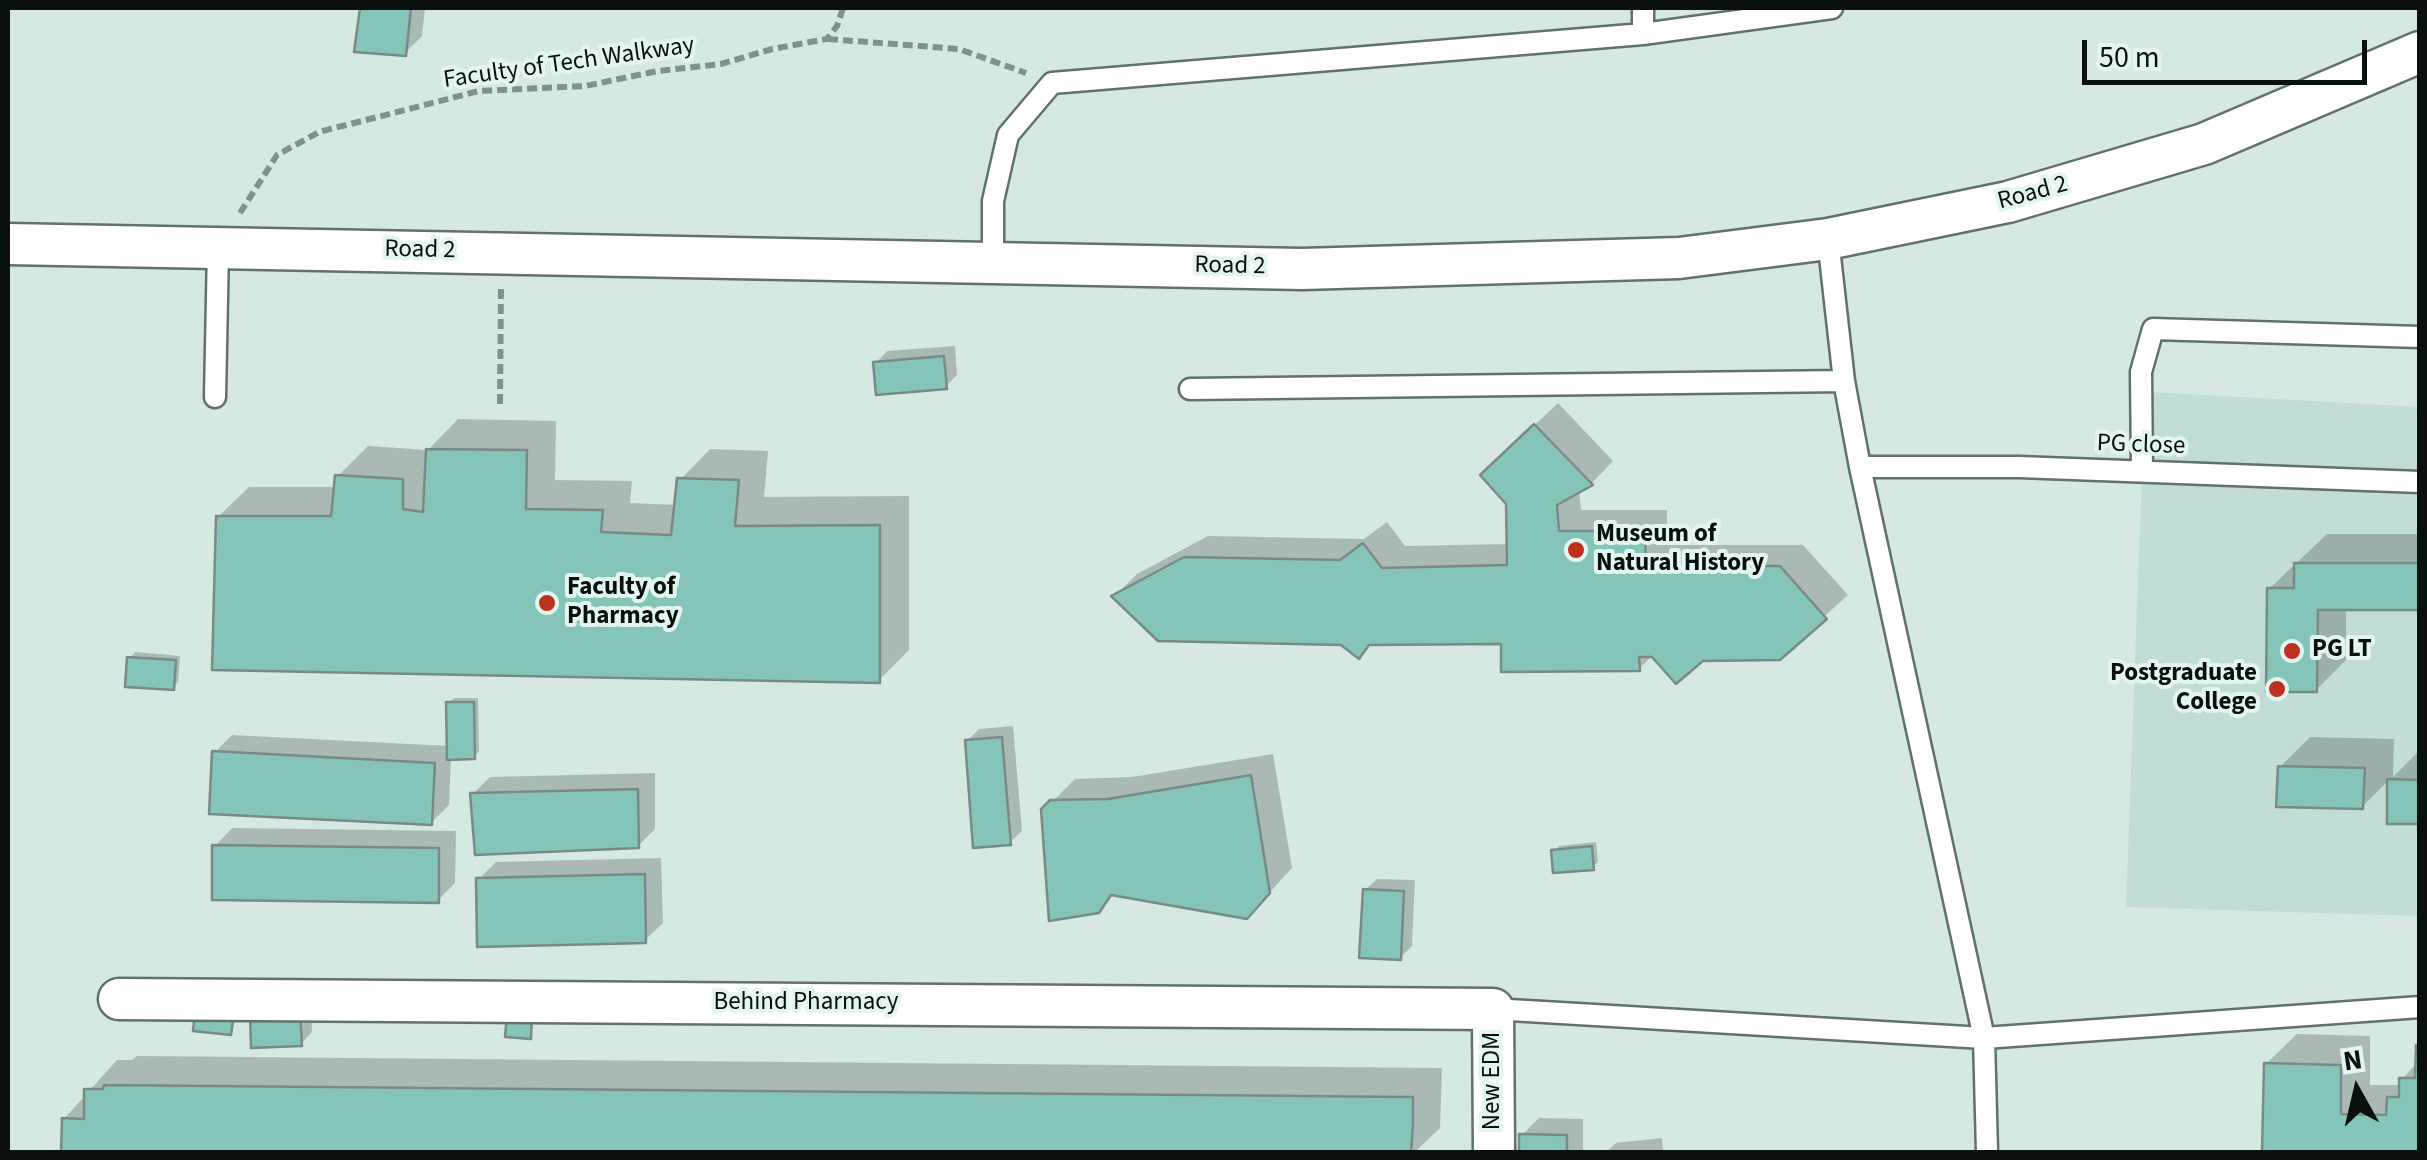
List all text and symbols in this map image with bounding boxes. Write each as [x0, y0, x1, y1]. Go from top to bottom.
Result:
scale bar [2087, 20, 2372, 82]
street label: Faculty of Tech Walkway [442, 32, 696, 96]
text: 50 m [2099, 36, 2160, 79]
street label: Road 2 [1995, 170, 2071, 218]
street label: Road 2 [384, 235, 456, 267]
street label: Road 2 [1194, 251, 1266, 283]
street label: PG close [2096, 429, 2186, 463]
place label: Museum of Natural History [1596, 521, 1764, 580]
marker: Museum of Natural History [1565, 539, 1587, 561]
place label: Faculty of Pharmacy [567, 574, 679, 633]
marker: Faculty of Pharmacy [536, 592, 558, 614]
place label: PG LT [2312, 636, 2372, 666]
marker: PG LT [2281, 640, 2303, 662]
place label: Postgraduate College [2110, 660, 2257, 719]
marker: Postgraduate College [2266, 678, 2288, 700]
street label: Behind Pharmacy [714, 989, 898, 1019]
street label: New EDM [1479, 1032, 1509, 1130]
text: N [2341, 1039, 2365, 1081]
north arrow [2307, 1040, 2407, 1140]

